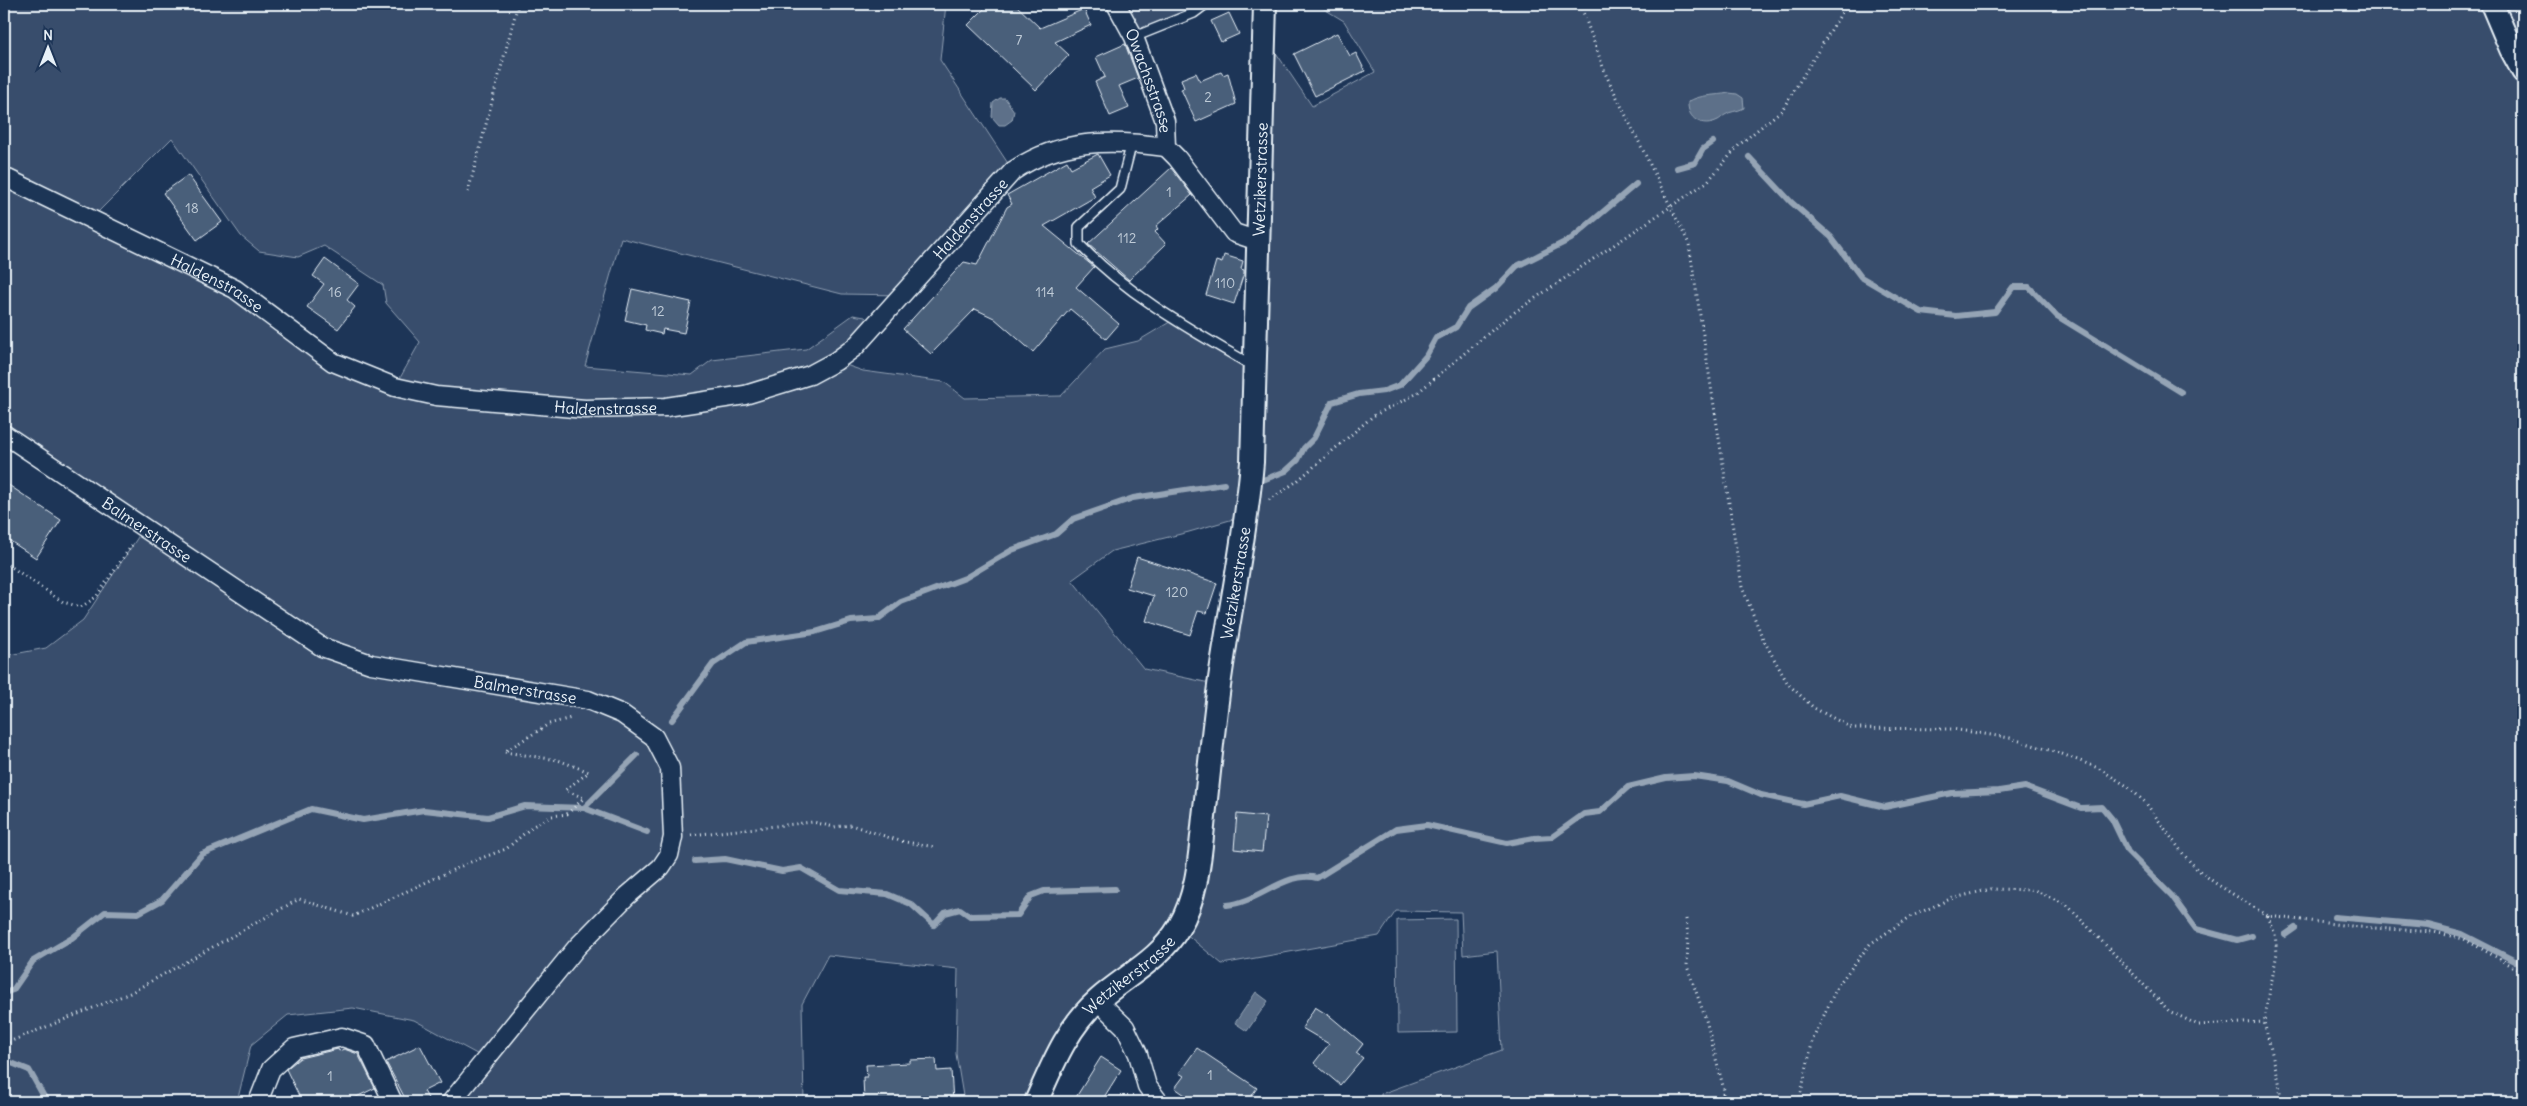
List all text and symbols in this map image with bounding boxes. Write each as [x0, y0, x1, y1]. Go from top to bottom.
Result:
north arrow [22, 22, 72, 72]
street label: Owachsstrasse [1121, 25, 1176, 133]
text: N [43, 26, 53, 44]
house number: 7 [1016, 31, 1023, 49]
house number: 2 [1204, 88, 1212, 106]
street label: Wetzikerstrasse [1248, 122, 1272, 236]
street label: Haldenstrasse [929, 174, 1012, 263]
house number: 1 [1166, 183, 1172, 201]
house number: 18 [185, 199, 199, 217]
house number: 112 [1118, 229, 1137, 247]
street label: Haldenstrasse [168, 249, 267, 317]
house number: 110 [1215, 274, 1235, 292]
house number: 16 [328, 283, 342, 301]
house number: 114 [1035, 283, 1055, 301]
house number: 12 [651, 302, 665, 320]
street label: Haldenstrasse [554, 396, 657, 419]
street label: Balmerstrasse [98, 493, 196, 567]
street label: Wetzikerstrasse [1216, 525, 1254, 641]
house number: 120 [1166, 583, 1188, 601]
street label: Balmerstrasse [472, 671, 578, 708]
street label: Wetzikerstrasse [1078, 932, 1179, 1019]
house number: 1 [1207, 1066, 1213, 1084]
house number: 1 [327, 1067, 333, 1085]

